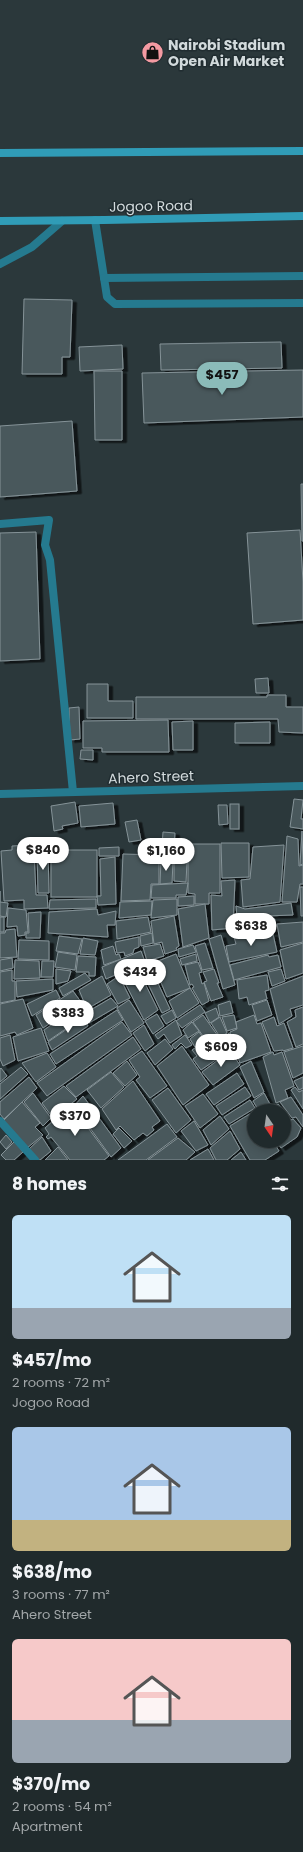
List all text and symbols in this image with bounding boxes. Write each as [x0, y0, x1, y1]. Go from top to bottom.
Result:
place label: Nairobi Stadium Open Air Market [168, 35, 286, 71]
shop icon: Nairobi Stadium Open Air Market [139, 40, 165, 66]
street label: Jogoo Road [109, 195, 193, 217]
pin: $457 [198, 362, 246, 396]
text: $457 [206, 365, 238, 384]
street label: Ahero Street [108, 766, 194, 788]
pin: $840 [19, 837, 67, 871]
pin: $1,160 [133, 838, 199, 872]
text: $840 [26, 840, 60, 859]
text: $1,160 [147, 841, 185, 860]
pin: $638 [227, 913, 275, 947]
text: $638 [234, 916, 268, 935]
pin: $434 [116, 959, 164, 993]
text: $434 [123, 962, 157, 981]
pin: $383 [44, 1000, 92, 1034]
text: $383 [52, 1003, 84, 1022]
pin: $609 [197, 1034, 245, 1068]
text: $609 [204, 1037, 238, 1056]
pin: $370 [51, 1103, 99, 1137]
north arrow [247, 1104, 291, 1148]
map controls [247, 1104, 291, 1148]
text: $370 [59, 1106, 91, 1125]
text: 8 homes [12, 1172, 87, 1196]
icon: filters [269, 1173, 291, 1195]
icon: home [116, 1241, 188, 1313]
text: $457/mo [12, 1348, 91, 1372]
text: 2 rooms · 72 m² [12, 1373, 110, 1392]
text: Jogoo Road [12, 1393, 90, 1412]
icon: home [116, 1453, 188, 1525]
text: $638/mo [12, 1560, 92, 1584]
text: 3 rooms · 77 m² [12, 1585, 110, 1604]
text: Ahero Street [12, 1605, 92, 1624]
icon: home [116, 1665, 188, 1737]
text: $370/mo [12, 1772, 90, 1796]
text: 2 rooms · 54 m² [12, 1797, 112, 1816]
text: Apartment [12, 1817, 82, 1836]

